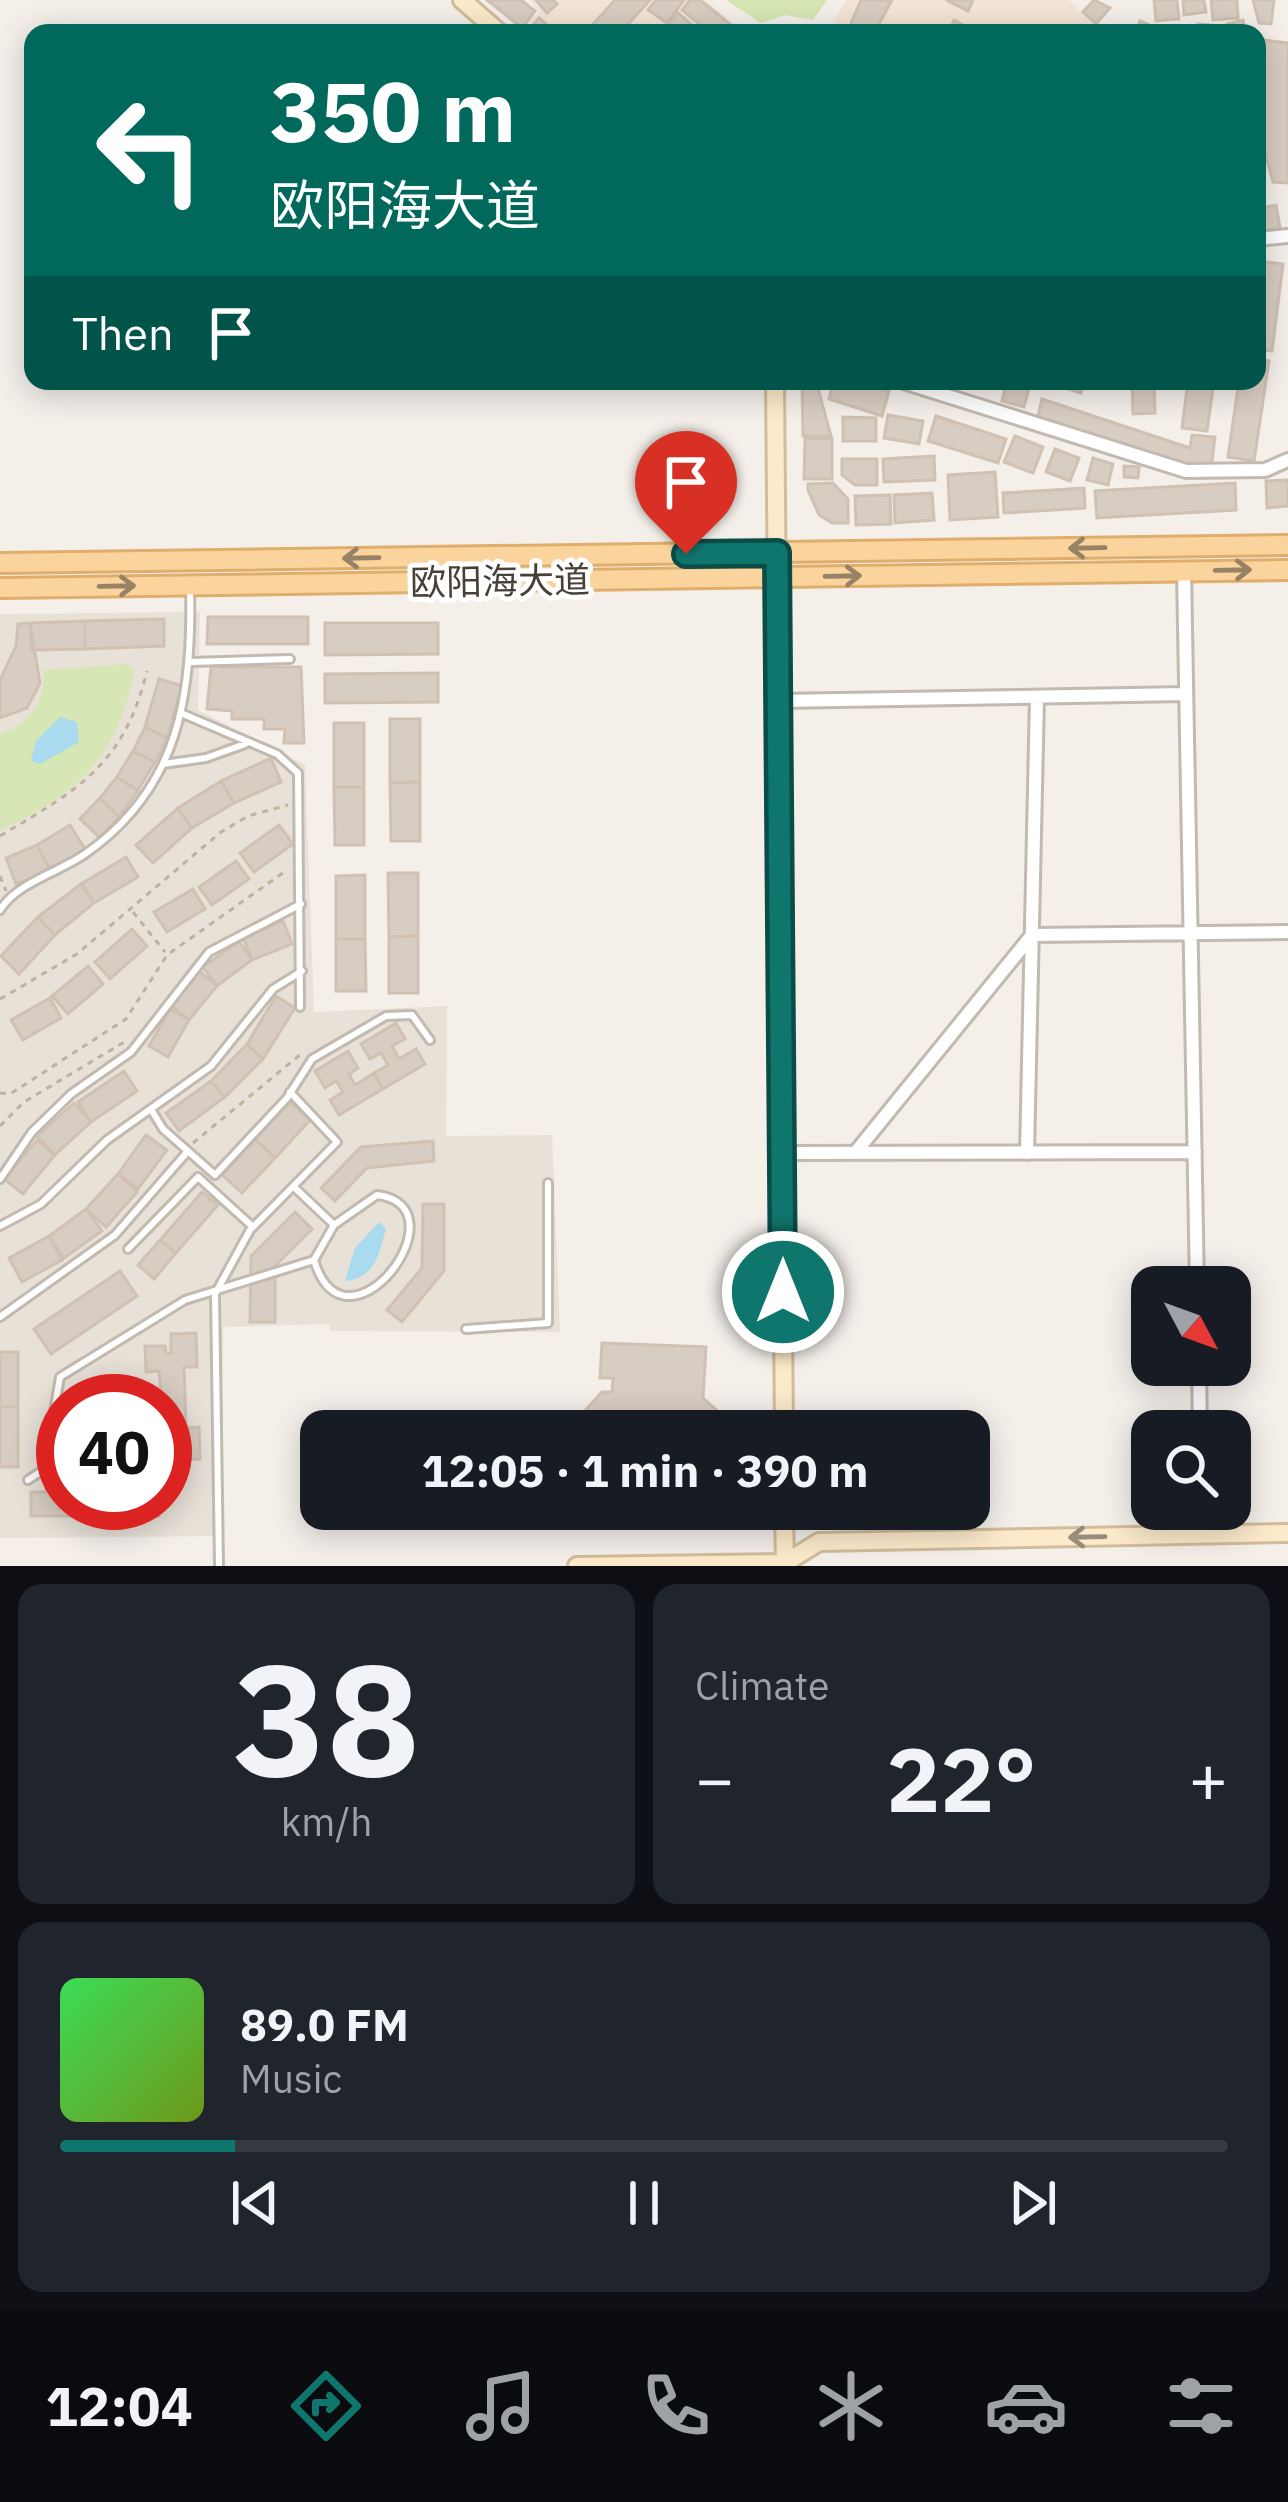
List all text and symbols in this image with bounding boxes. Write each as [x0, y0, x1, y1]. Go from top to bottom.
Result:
text: 350 m [270, 56, 516, 165]
icon: left [72, 72, 228, 228]
text: 欧阳海大道 [270, 170, 540, 240]
icon: arrive [198, 300, 264, 366]
text: Then [72, 304, 174, 362]
pin [635, 431, 737, 554]
icon: arrive [653, 449, 719, 515]
one-way arrow [1068, 537, 1107, 560]
one-way arrow [342, 547, 381, 570]
street label: 欧阳海大道 [410, 555, 590, 606]
one-way arrow [1213, 559, 1252, 582]
one-way arrow [823, 564, 862, 587]
one-way arrow [97, 575, 136, 597]
position arrow [720, 1229, 846, 1355]
north arrow [1131, 1266, 1251, 1386]
map controls [1131, 1266, 1251, 1530]
speed limit sign: 40 [36, 1374, 192, 1530]
button: search [1131, 1410, 1251, 1530]
text: 12:05 · 1 min · 390 m [422, 1441, 868, 1499]
one-way arrow [1068, 1526, 1107, 1548]
text: 38 [233, 1616, 420, 1819]
text: Climate [695, 1660, 829, 1711]
text: 22° [886, 1720, 1037, 1837]
text: − [695, 1735, 735, 1821]
text: + [1188, 1735, 1228, 1821]
text: km/h [281, 1796, 372, 1847]
text: 89.0 FM [240, 1995, 409, 2053]
text: Music [240, 2053, 342, 2104]
icon: previous [222, 2170, 288, 2236]
icon: pause [611, 2170, 677, 2236]
icon: next [1000, 2170, 1066, 2236]
icon: directions [284, 2364, 368, 2448]
icon: music [459, 2364, 543, 2448]
icon: phone [634, 2364, 718, 2448]
icon: climate [809, 2364, 893, 2448]
icon: car [984, 2364, 1068, 2448]
icon: filters [1159, 2364, 1243, 2448]
text: 12:04 [45, 2371, 193, 2441]

